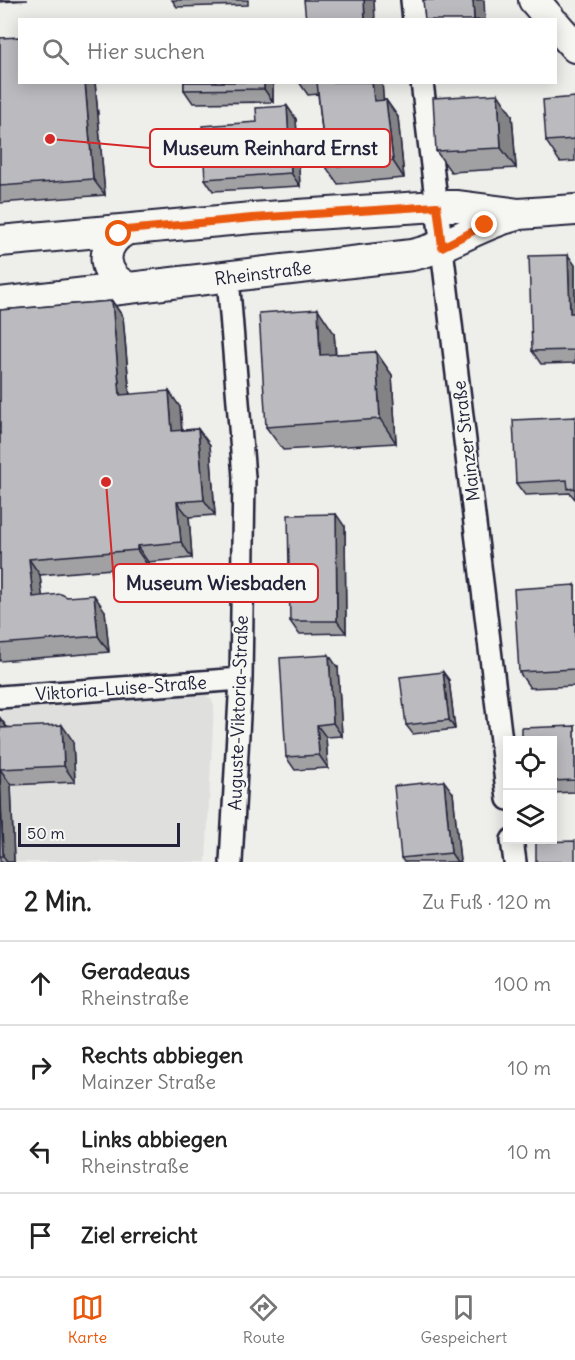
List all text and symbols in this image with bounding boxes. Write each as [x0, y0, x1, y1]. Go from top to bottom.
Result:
search box [18, 18, 557, 84]
icon: search [39, 35, 72, 68]
text: Hier suchen [87, 37, 205, 65]
callout: Museum Reinhard Ernst [150, 129, 390, 167]
text: Museum Reinhard Ernst [162, 135, 378, 160]
route end [471, 211, 497, 237]
route start [105, 220, 131, 246]
street label: Rheinstraße [213, 256, 313, 290]
street label: Mainzer Straße [447, 379, 485, 503]
callout: Museum Wiesbaden [114, 564, 318, 602]
text: Museum Wiesbaden [126, 570, 307, 595]
street label: Auguste-Viktoria-Straße [223, 615, 253, 811]
street label: Viktoria-Luise-Straße [35, 671, 207, 705]
map controls [503, 736, 557, 844]
button: locate [503, 736, 557, 790]
button: layers [503, 790, 557, 844]
scale bar [18, 820, 180, 848]
text: 50 m [27, 823, 65, 843]
text: 2 Min. [24, 885, 92, 918]
text: Zu Fuß · 120 m [422, 889, 551, 914]
text: Geradeaus [81, 957, 190, 985]
icon: ahead [24, 967, 57, 1000]
text: 100 m [494, 971, 551, 996]
text: Rheinstraße [81, 985, 189, 1010]
text: Rechts abbiegen [81, 1041, 243, 1069]
icon: right [24, 1051, 57, 1084]
text: 10 m [508, 1055, 551, 1080]
text: Mainzer Straße [81, 1069, 216, 1094]
text: Links abbiegen [81, 1125, 228, 1153]
icon: left [24, 1135, 57, 1168]
text: 10 m [508, 1139, 551, 1164]
text: Rheinstraße [81, 1153, 189, 1178]
icon: arrive [24, 1219, 57, 1252]
text: Ziel erreicht [81, 1221, 198, 1249]
tab: Karte [68, 1291, 107, 1347]
tab: Route [243, 1291, 285, 1347]
tab: Gespeichert [420, 1291, 507, 1347]

